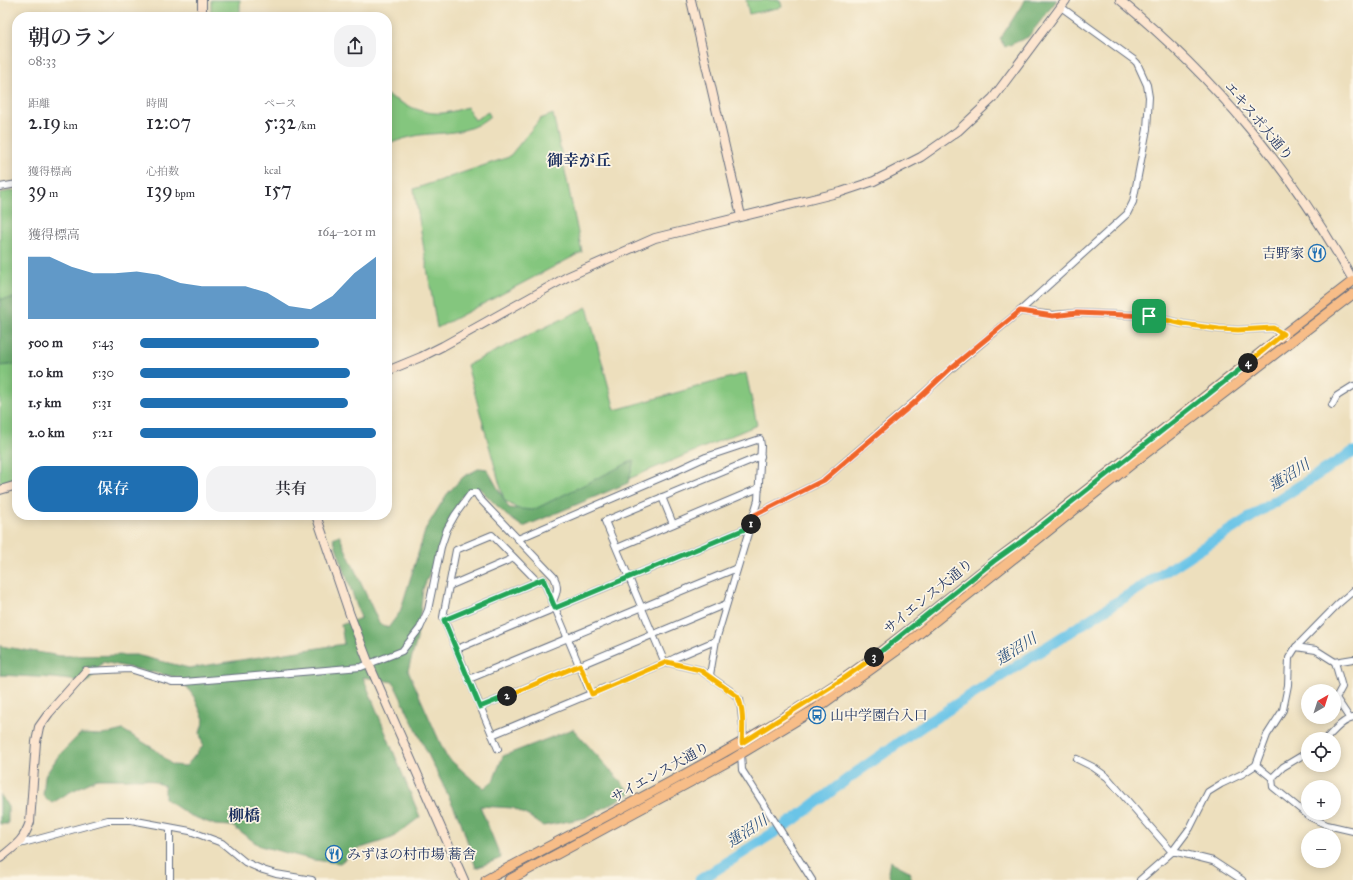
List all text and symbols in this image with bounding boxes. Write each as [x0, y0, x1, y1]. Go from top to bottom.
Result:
text: 朝のラン [28, 24, 116, 51]
button: share [334, 25, 376, 67]
text: 08:33 [28, 53, 56, 69]
street label: エキスポ大通り [1221, 78, 1297, 164]
text: 距離 [28, 97, 50, 110]
text: 時間 [146, 97, 168, 110]
text: ペース [264, 97, 296, 110]
text: 2.19 [28, 110, 61, 134]
text: 12:07 [146, 110, 191, 134]
text: 5:32 [264, 110, 296, 134]
text: km [61, 119, 78, 132]
text: /km [296, 119, 316, 132]
district label: 御幸が丘 [547, 151, 611, 170]
text: kcal [264, 164, 281, 177]
text: 獲得標高 [28, 165, 72, 178]
text: 心拍数 [146, 165, 179, 178]
text: 157 [264, 177, 292, 201]
text: 39 [28, 178, 47, 202]
text: 139 [146, 178, 173, 202]
text: m [47, 187, 58, 200]
text: bpm [173, 187, 195, 200]
text: 164–201 m [317, 224, 376, 240]
text: 獲得標高 [28, 227, 80, 243]
restaurant icon: 吉野家 [1307, 243, 1327, 263]
place label: 吉野家 [1262, 245, 1304, 262]
pin [1132, 299, 1166, 333]
icon: arrive [1138, 305, 1160, 327]
text: 500 m [28, 335, 63, 351]
text: 5:43 [92, 335, 114, 351]
pin: 4 [1238, 353, 1258, 373]
text: 4 [1245, 356, 1251, 369]
text: 1.0 km [28, 365, 63, 381]
text: 5:30 [92, 365, 114, 381]
text: 1.5 km [28, 395, 61, 411]
text: 5:31 [92, 395, 112, 411]
text: 2.0 km [28, 425, 65, 441]
text: 5:21 [92, 425, 113, 441]
water label: 蓮沼川 [1265, 454, 1315, 495]
button: 保存 [28, 466, 198, 512]
button: 共有 [206, 466, 376, 512]
pin: 1 [741, 514, 761, 534]
text: 1 [749, 517, 753, 530]
street label: サイエンス大通り [880, 555, 976, 638]
water label: 蓮沼川 [992, 628, 1042, 669]
pin: 3 [864, 647, 884, 667]
text: 3 [872, 650, 876, 663]
north arrow [1301, 684, 1341, 724]
map controls [1301, 684, 1341, 868]
pin: 2 [497, 686, 517, 706]
text: 2 [504, 689, 510, 702]
bus stop icon: 山中学園台入口 [807, 705, 827, 725]
place label: 山中学園台入口 [830, 707, 928, 724]
button: locate [1301, 732, 1341, 772]
street label: サイエンス大通り [608, 738, 712, 807]
button: + [1301, 780, 1341, 820]
district label: 柳橋 [228, 806, 260, 825]
water label: 蓮沼川 [723, 810, 772, 851]
button: − [1301, 828, 1341, 868]
restaurant icon: みずほの村市場 蕎舎 [324, 844, 344, 864]
place label: みずほの村市場 蕎舎 [347, 846, 476, 863]

